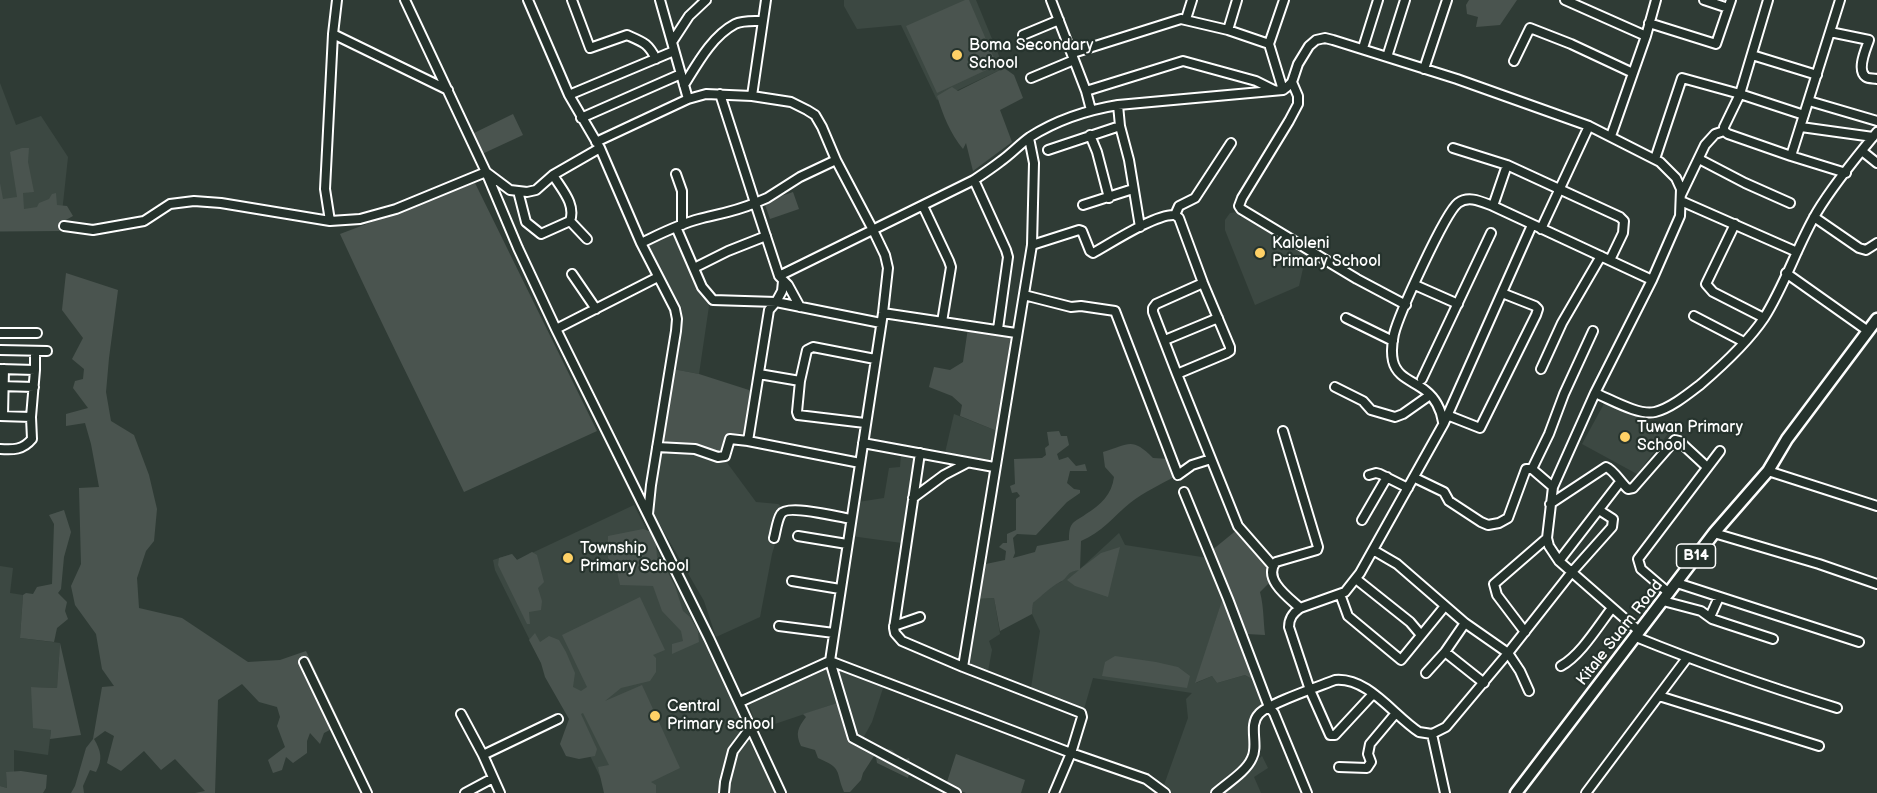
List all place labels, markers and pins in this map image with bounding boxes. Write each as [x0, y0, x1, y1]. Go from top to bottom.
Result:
place label: Boma Secondary School [969, 36, 1093, 74]
marker: Boma Secondary School [950, 48, 964, 62]
place label: Kaloleni Primary School [1272, 234, 1381, 272]
marker: Kaloleni Primary School [1253, 246, 1267, 260]
place label: Tuwan Primary School [1637, 418, 1743, 456]
marker: Tuwan Primary School [1618, 430, 1632, 444]
place label: Township Primary School [580, 539, 689, 577]
marker: Township Primary School [561, 551, 575, 565]
place label: Central Primary school [667, 697, 774, 735]
marker: Central Primary school [648, 709, 662, 723]

